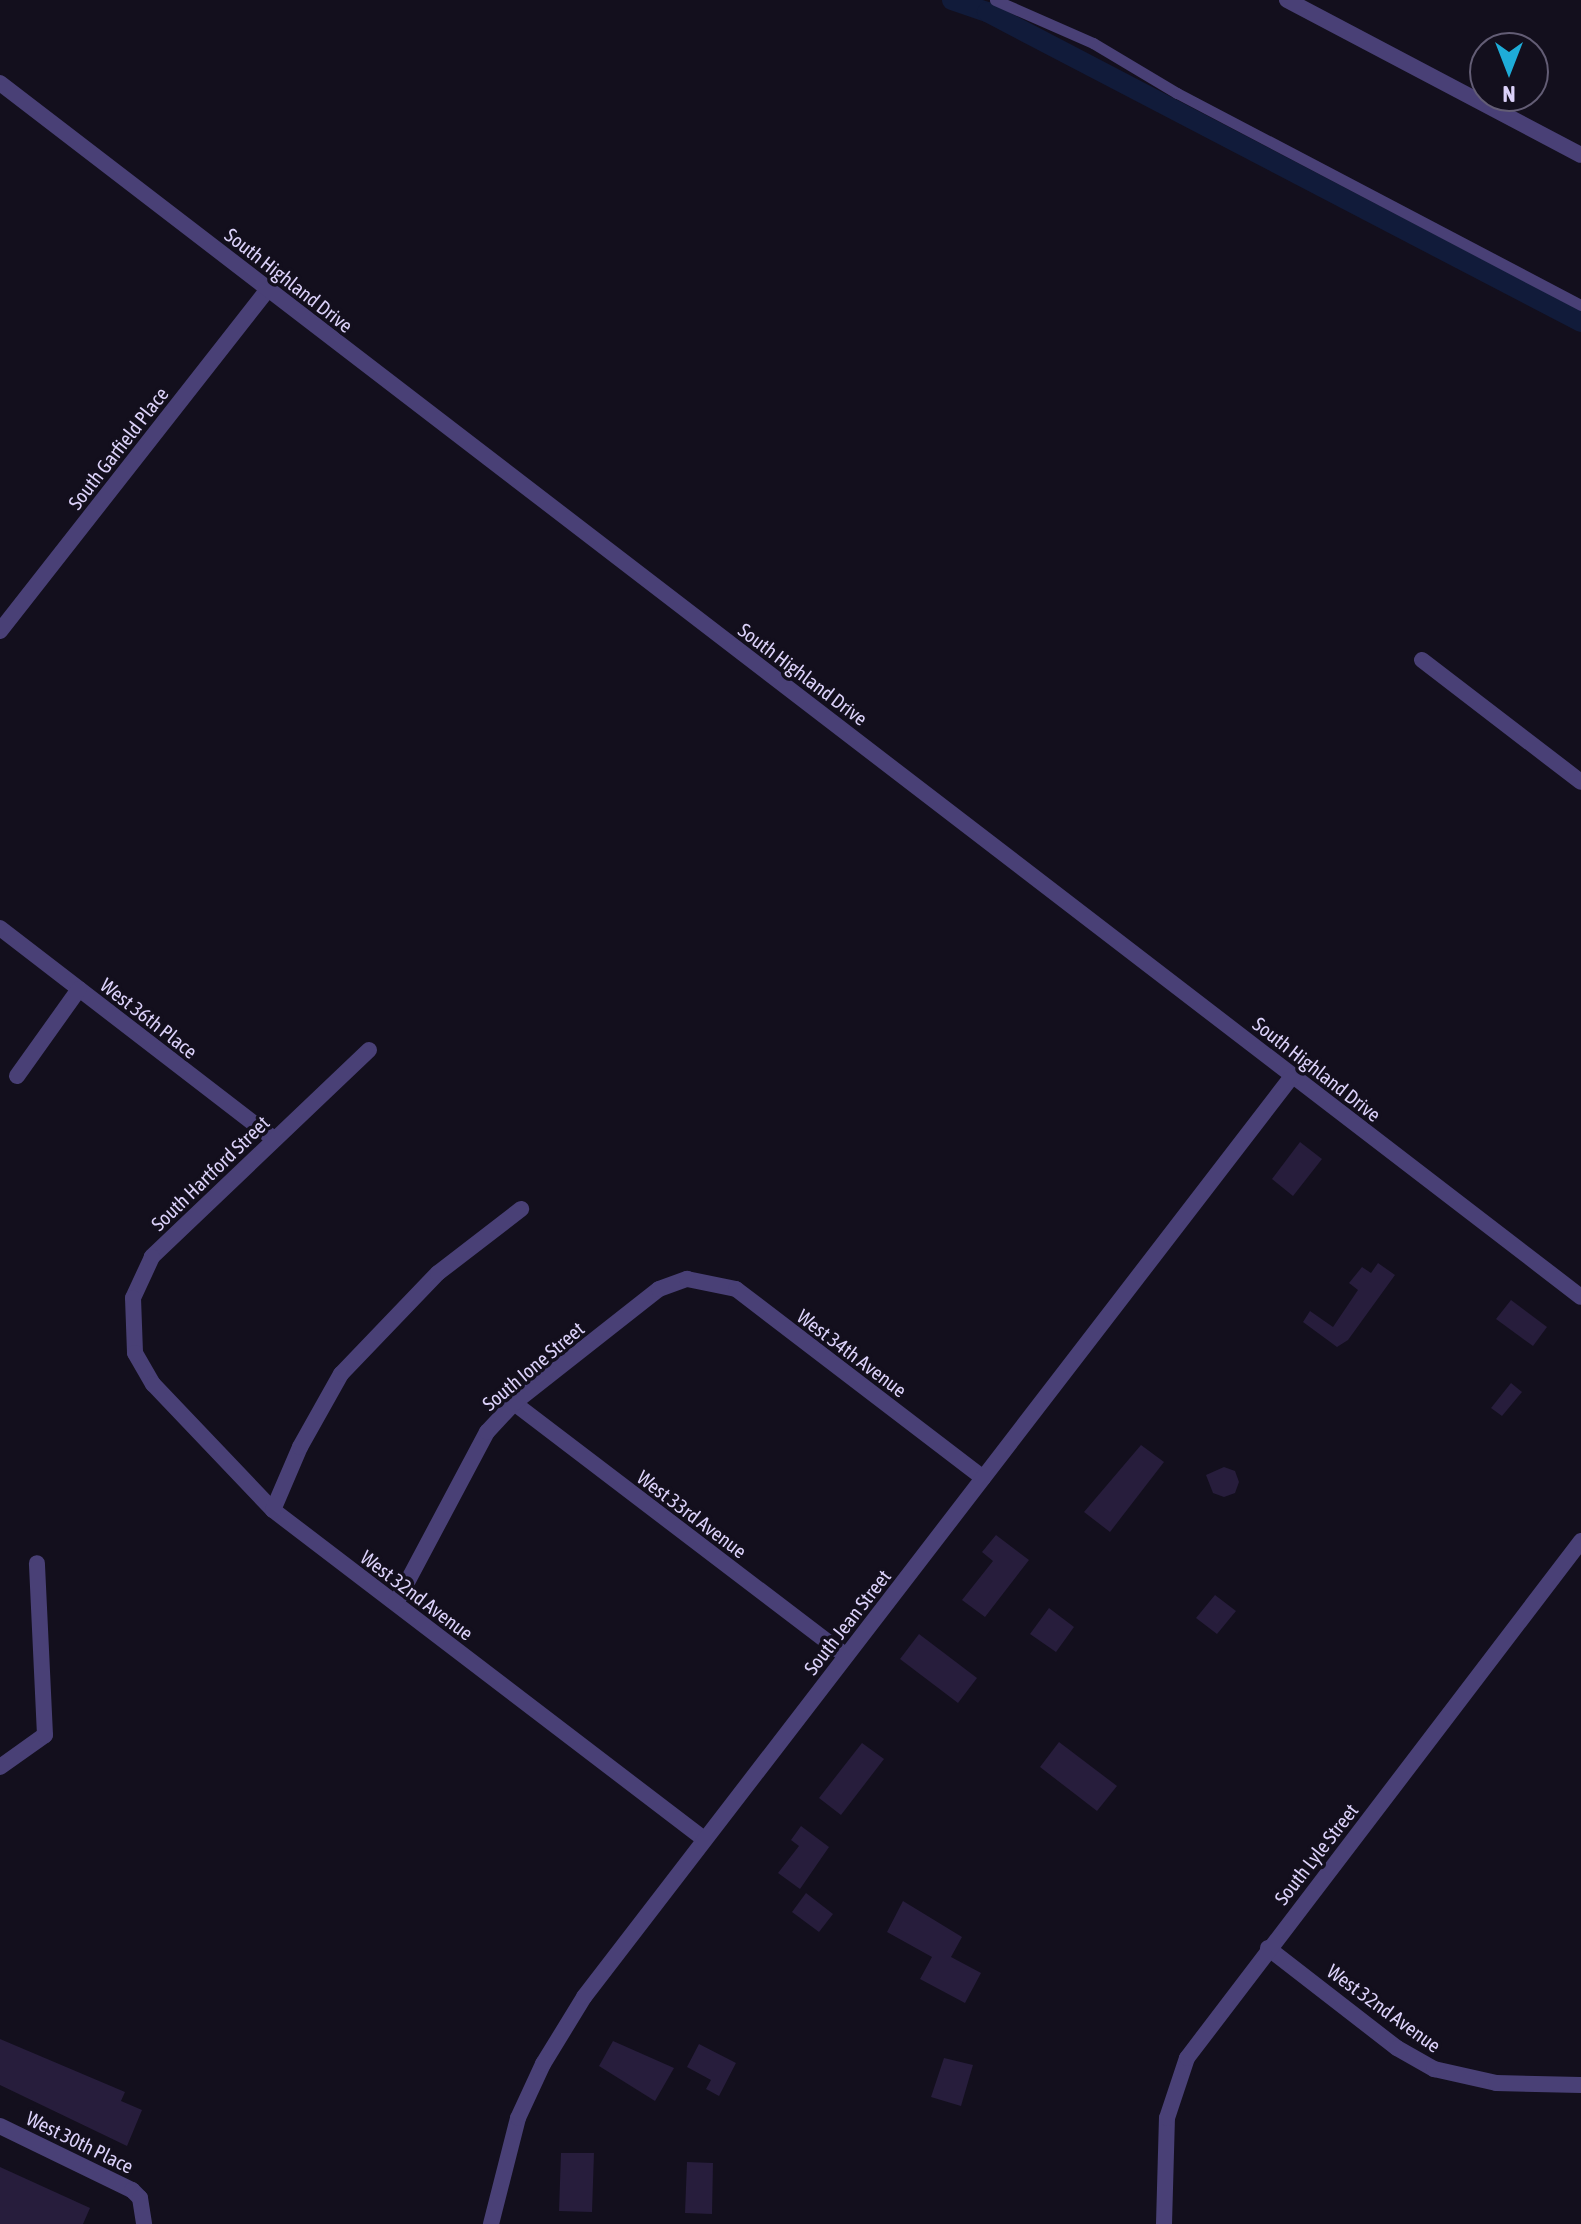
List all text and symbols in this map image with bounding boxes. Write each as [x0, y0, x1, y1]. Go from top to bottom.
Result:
north arrow [1469, 32, 1549, 112]
text: N [1503, 81, 1516, 107]
street label: South Highland Drive [220, 223, 358, 337]
street label: South Garfield Place [63, 382, 173, 514]
street label: South Highland Drive [734, 618, 872, 730]
street label: West 36th Place [96, 973, 202, 1063]
street label: South Highland Drive [1248, 1012, 1386, 1126]
street label: South Hartford Street [146, 1111, 274, 1235]
street label: West 34th Avenue [793, 1304, 911, 1402]
street label: South Ione Street [477, 1316, 589, 1416]
street label: West 33rd Avenue [633, 1465, 751, 1563]
street label: West 32nd Avenue [356, 1545, 478, 1645]
street label: South Jean Street [799, 1565, 895, 1679]
street label: South Lyle Street [1269, 1799, 1363, 1909]
street label: West 32nd Avenue [1322, 1959, 1446, 2057]
street label: West 30th Place [22, 2106, 138, 2178]

